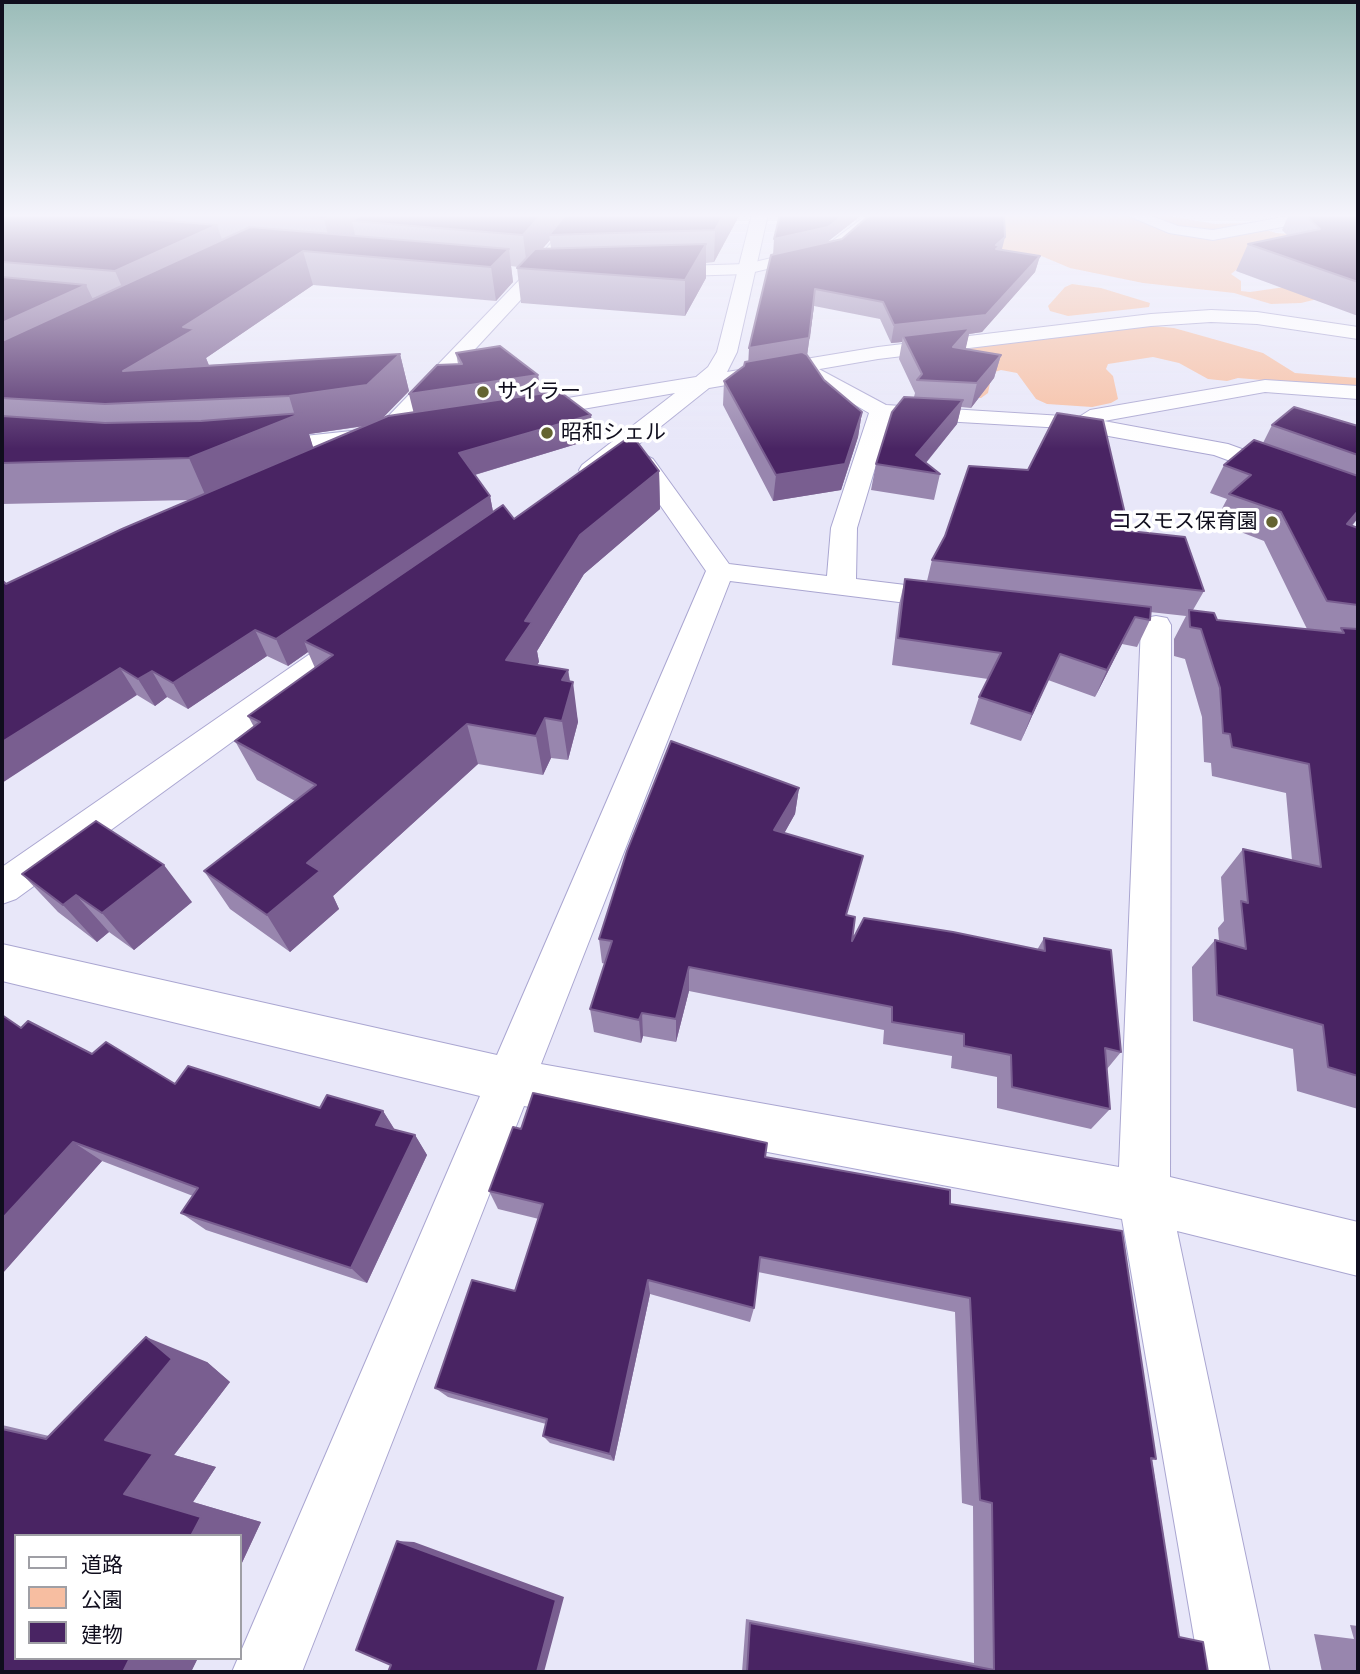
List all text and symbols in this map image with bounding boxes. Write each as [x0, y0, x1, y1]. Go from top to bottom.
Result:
place label: サイラー [497, 379, 581, 405]
marker: サイラー [475, 384, 491, 400]
place label: 昭和シェル [561, 420, 666, 446]
marker: 昭和シェル [539, 425, 555, 441]
place label: コスモス保育園 [1111, 509, 1258, 535]
marker: コスモス保育園 [1264, 514, 1280, 530]
legend [14, 1534, 242, 1660]
text: 道路 [81, 1550, 123, 1578]
text: 公園 [81, 1585, 123, 1613]
text: 建物 [81, 1620, 123, 1648]

